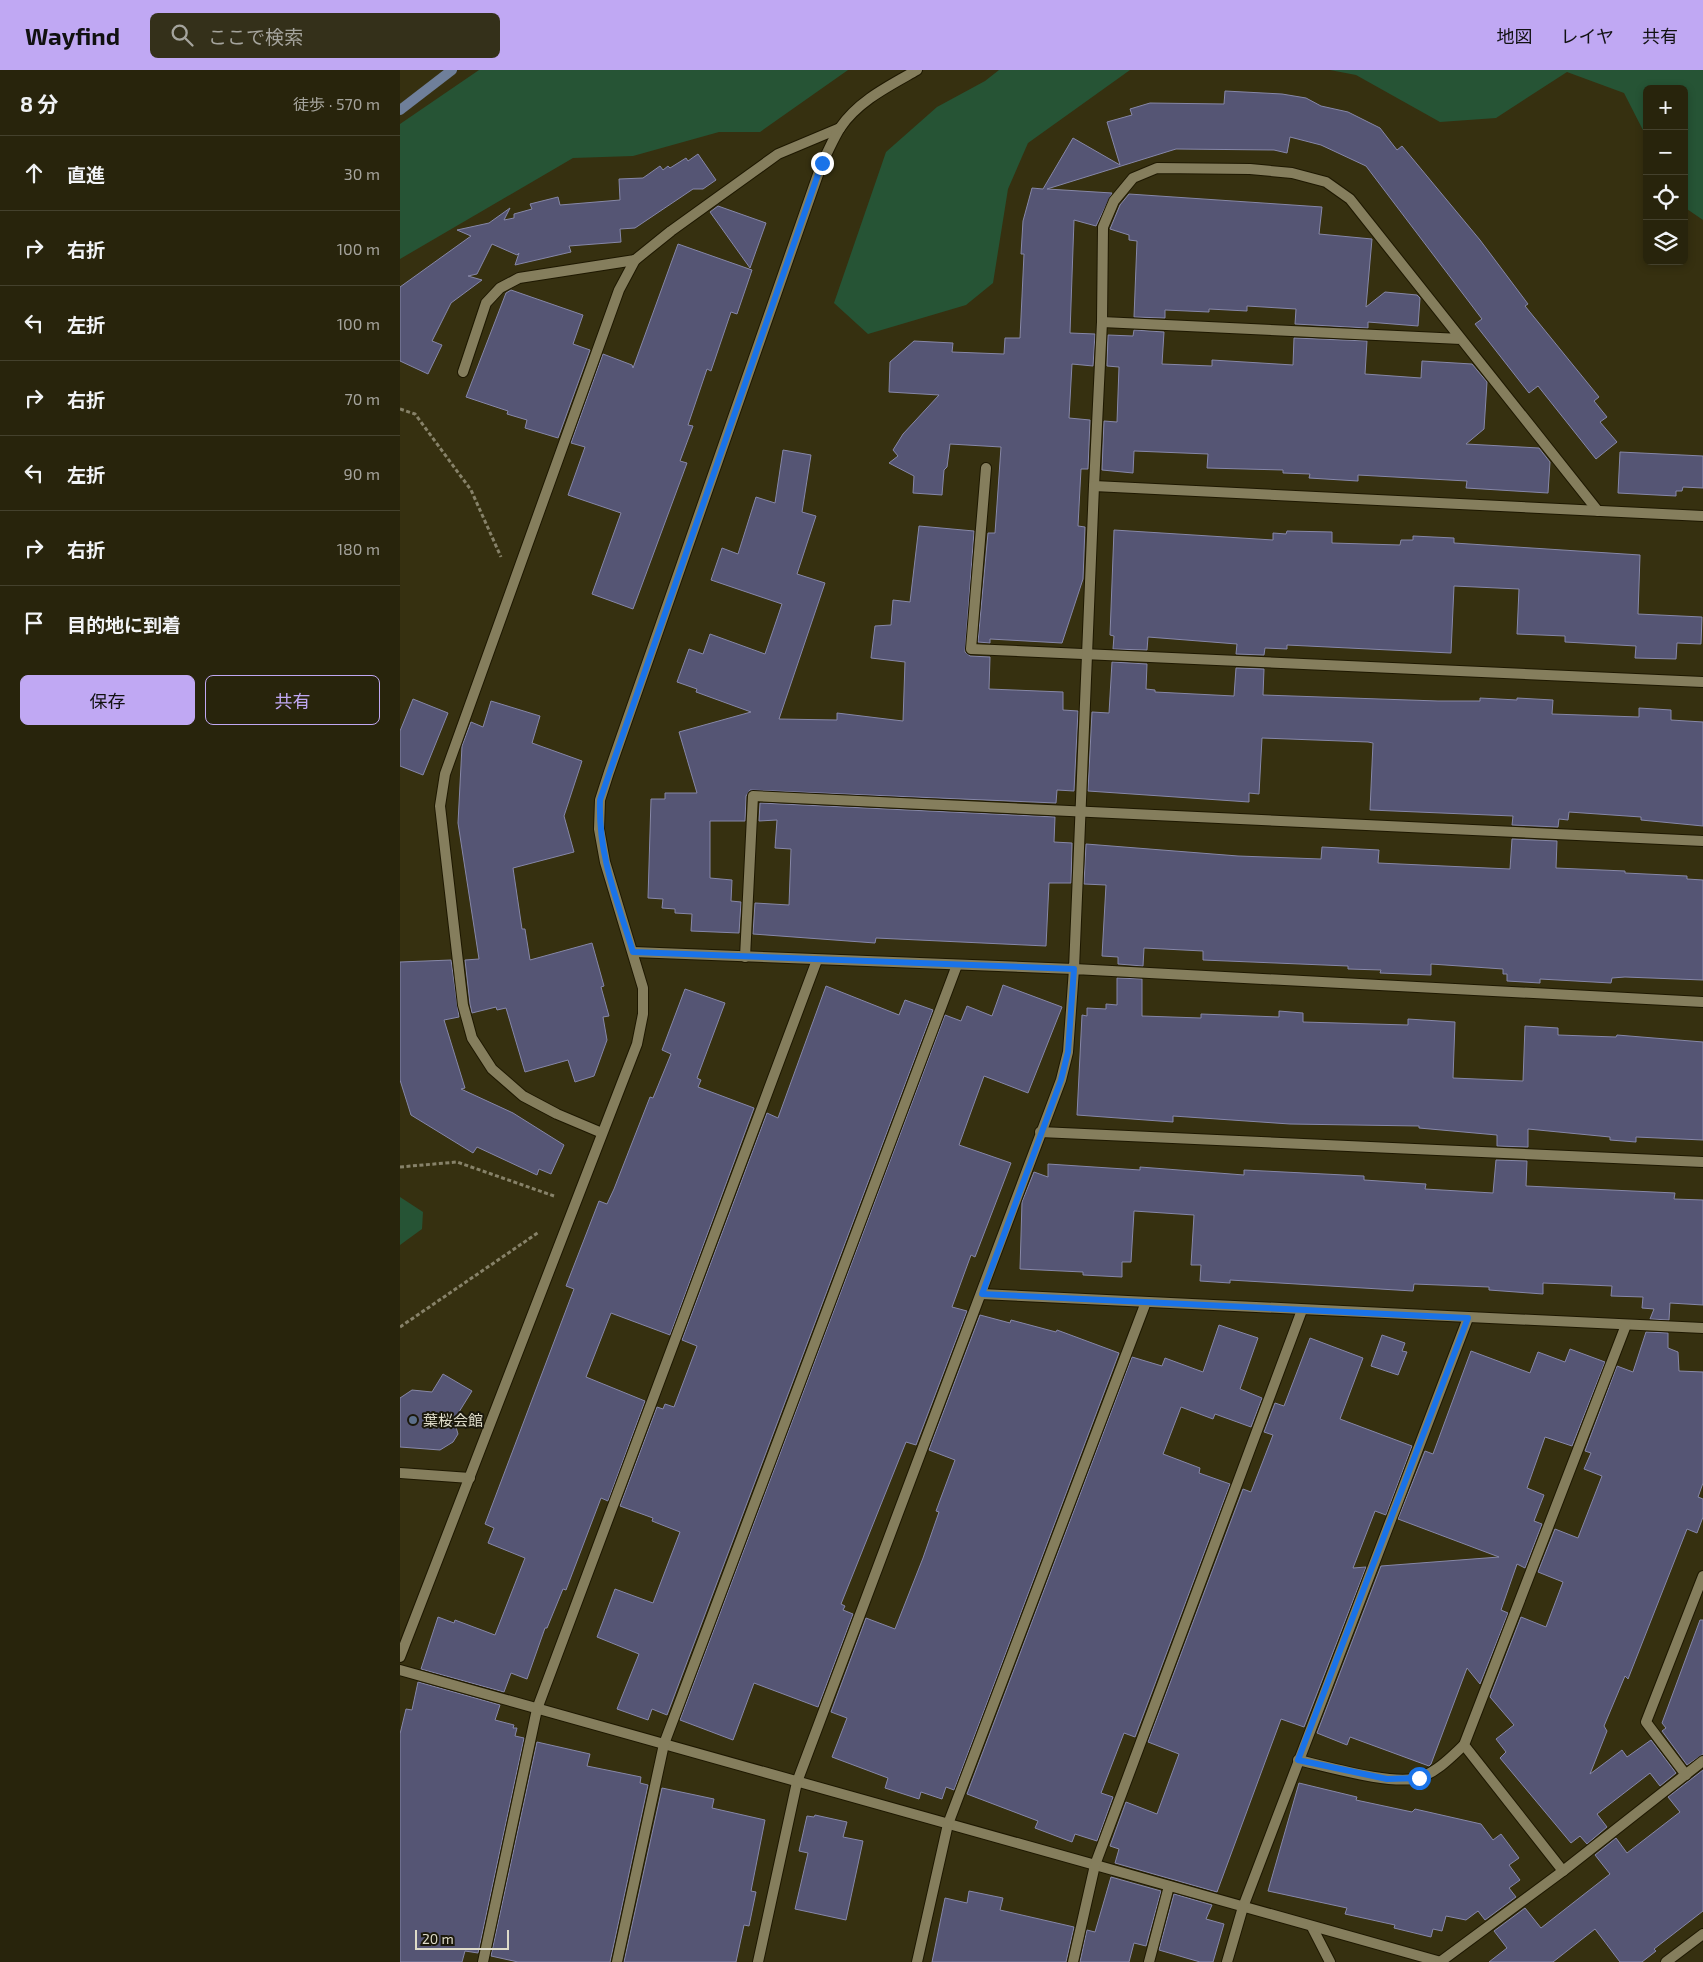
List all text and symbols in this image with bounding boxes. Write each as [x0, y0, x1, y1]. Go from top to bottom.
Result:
search box [150, 13, 500, 58]
text: Wayfind [25, 21, 120, 50]
icon: search [168, 21, 196, 49]
text: ここで検索 [208, 25, 303, 48]
text: 地図 [1497, 25, 1533, 47]
text: レイヤ [1561, 25, 1614, 47]
text: 共有 [1642, 25, 1678, 47]
map controls [1643, 85, 1688, 265]
button: + [1643, 85, 1688, 130]
text: 8 分 [20, 91, 59, 116]
text: 徒歩 · 570 m [293, 94, 380, 113]
button: − [1643, 130, 1688, 175]
route end [811, 152, 834, 175]
icon: ahead [20, 159, 48, 187]
text: 直進 [67, 163, 105, 186]
text: 30 m [344, 164, 380, 183]
button: locate [1643, 175, 1688, 220]
button: layers [1643, 220, 1688, 265]
icon: right [20, 234, 48, 262]
text: 右折 [67, 238, 105, 261]
text: 100 m [337, 239, 380, 258]
icon: left [20, 309, 48, 337]
text: 左折 [67, 313, 105, 336]
text: 100 m [337, 314, 380, 333]
icon: right [20, 384, 48, 412]
text: 右折 [67, 388, 105, 411]
text: 70 m [345, 389, 380, 408]
icon: left [20, 459, 48, 487]
text: 左折 [67, 463, 105, 486]
text: 90 m [344, 464, 380, 483]
icon: right [20, 534, 48, 562]
text: 右折 [67, 538, 105, 561]
text: 180 m [337, 539, 380, 558]
icon: arrive [20, 609, 48, 637]
text: 目的地に到着 [67, 613, 181, 636]
button: 保存 [20, 675, 195, 725]
button: 共有 [205, 675, 380, 725]
place label: 葉桜会館 [423, 1411, 483, 1429]
marker: 葉桜会館 [407, 1414, 419, 1426]
route start [1408, 1767, 1431, 1790]
scale bar [415, 1927, 509, 1950]
text: 20 m [422, 1930, 454, 1947]

